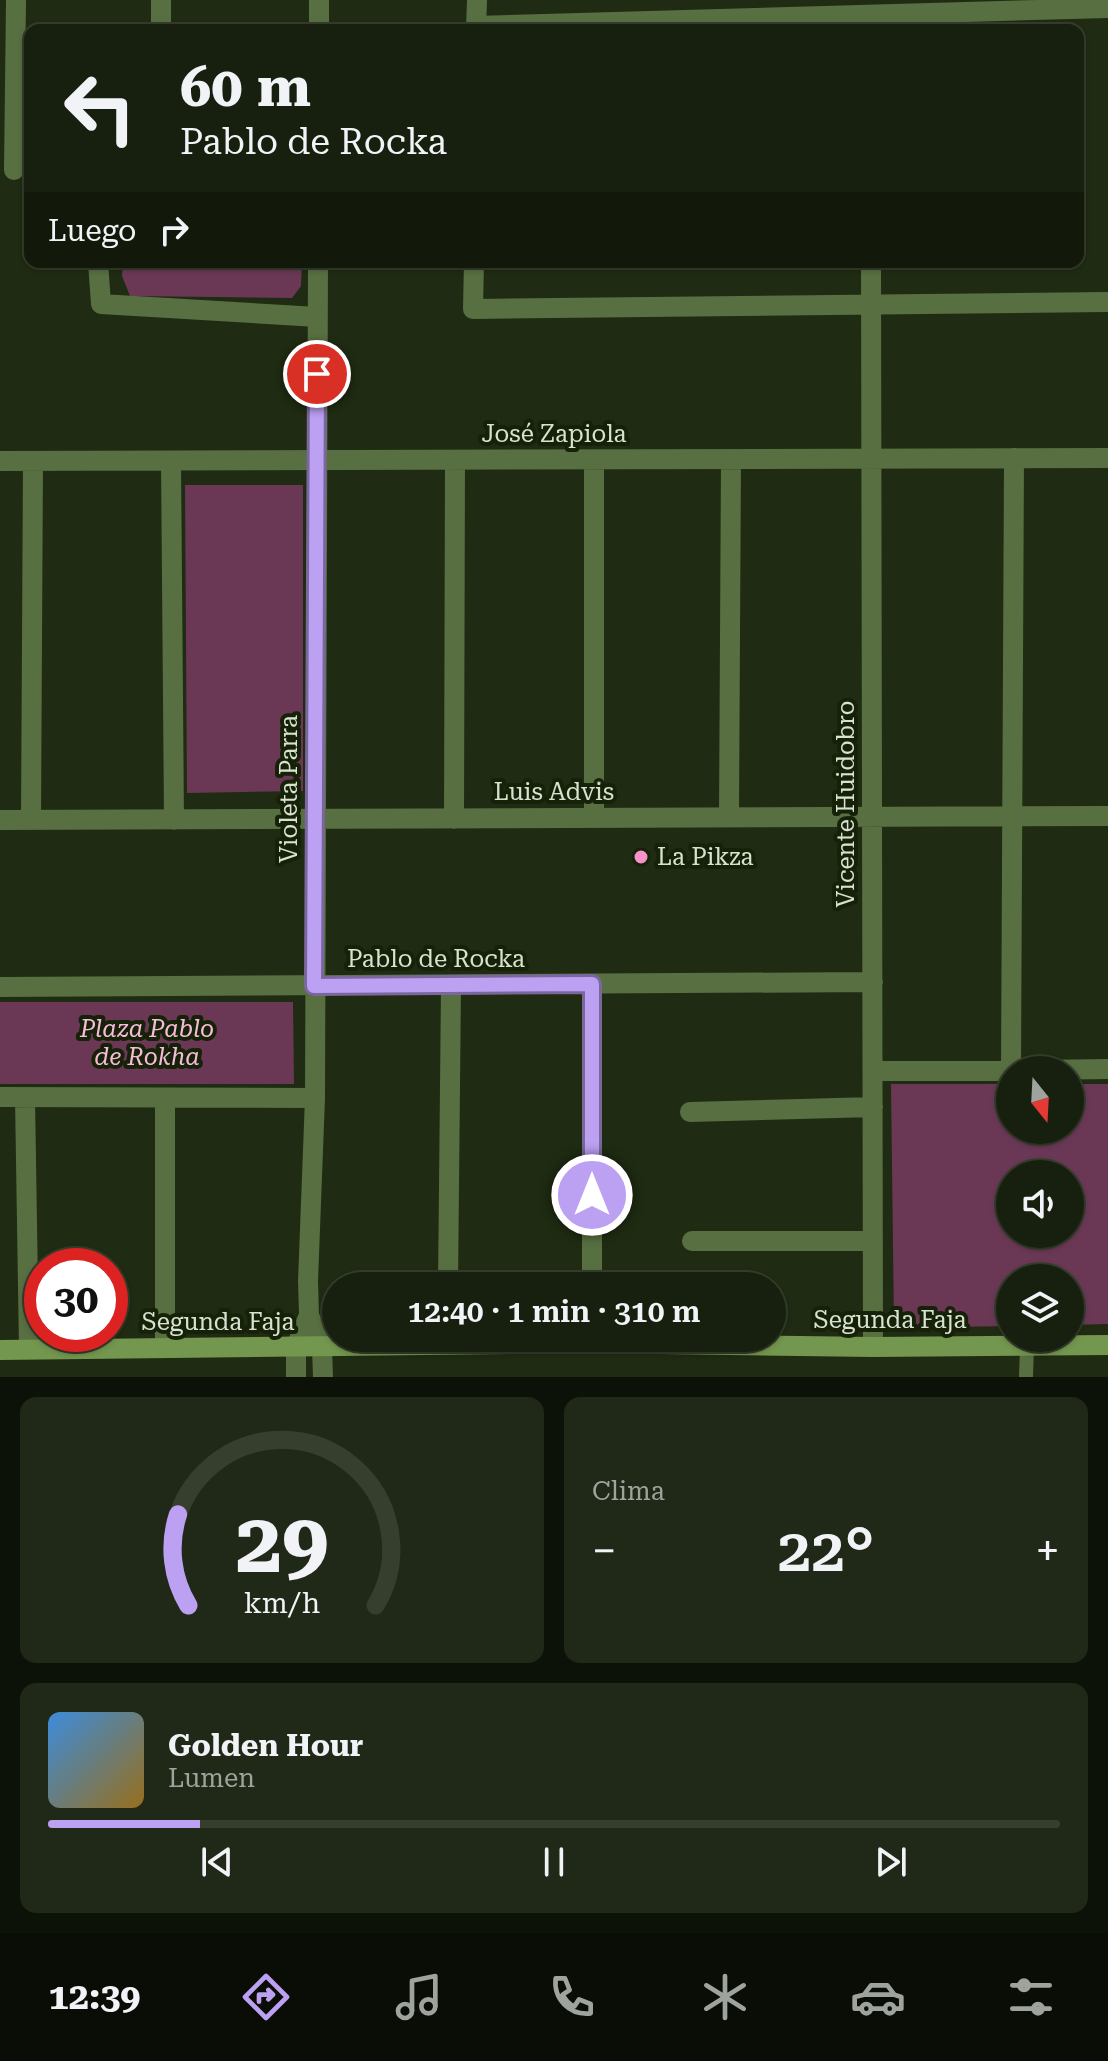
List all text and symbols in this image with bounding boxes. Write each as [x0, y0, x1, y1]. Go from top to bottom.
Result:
text: 60 m [180, 54, 311, 120]
icon: left [48, 56, 152, 160]
text: Pablo de Rocka [180, 121, 447, 163]
icon: right [152, 208, 196, 252]
text: Luego [48, 213, 136, 248]
pin [283, 340, 351, 408]
icon: arrive [295, 352, 339, 396]
street label: José Zapiola [481, 420, 627, 448]
street label: Vicente Huidobro [832, 701, 860, 907]
street label: Violeta Parra [275, 715, 303, 863]
street label: Luis Advis [494, 778, 614, 806]
place label: La Pikza [657, 843, 754, 871]
marker: La Pikza [632, 848, 650, 866]
street label: Pablo de Rocka [347, 945, 525, 973]
park label: Plaza Pablo de Rokha [79, 1015, 214, 1071]
north arrow [996, 1056, 1084, 1144]
map controls [996, 1056, 1084, 1352]
position arrow [550, 1153, 634, 1237]
button: sound [996, 1160, 1084, 1248]
speed limit sign: 30 [24, 1248, 128, 1352]
button: layers [996, 1264, 1084, 1352]
text: 12:40 · 1 min · 310 m [408, 1294, 700, 1329]
street label: Segunda Faja [813, 1306, 967, 1334]
street label: Segunda Faja [141, 1308, 295, 1336]
text: Clima [592, 1476, 665, 1506]
text: 29 [235, 1495, 329, 1592]
text: 22° [778, 1515, 874, 1586]
text: − [592, 1525, 617, 1577]
text: + [1035, 1525, 1060, 1577]
text: km/h [244, 1586, 320, 1620]
text: Golden Hour [168, 1728, 363, 1763]
text: Lumen [168, 1763, 255, 1793]
icon: previous [195, 1840, 239, 1884]
icon: pause [532, 1840, 576, 1884]
icon: next [869, 1840, 913, 1884]
icon: directions [238, 1969, 294, 2025]
icon: music [391, 1969, 447, 2025]
icon: phone [544, 1969, 600, 2025]
icon: climate [697, 1969, 753, 2025]
icon: car [850, 1969, 906, 2025]
icon: filters [1003, 1969, 1059, 2025]
text: 12:39 [49, 1976, 140, 2018]

